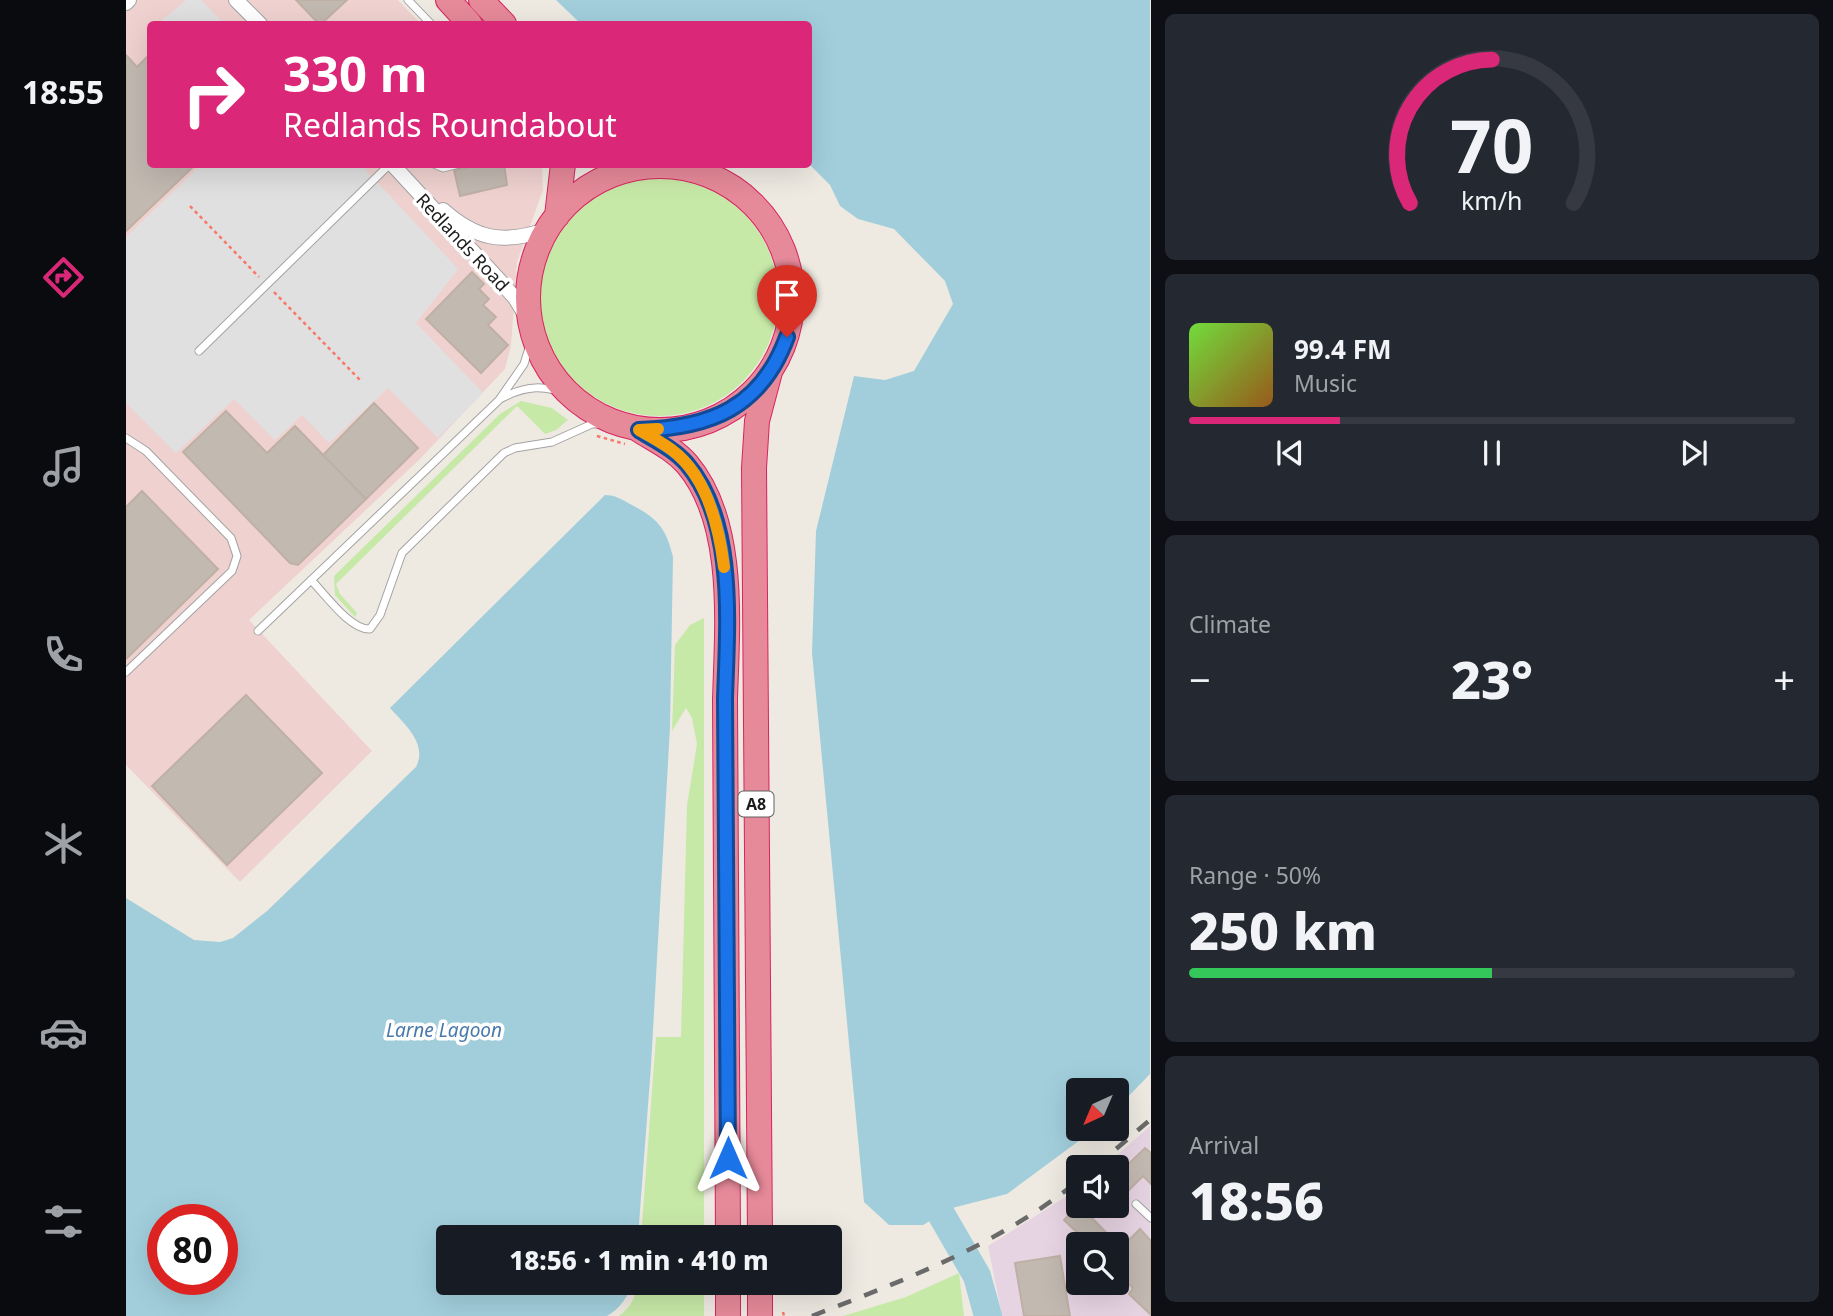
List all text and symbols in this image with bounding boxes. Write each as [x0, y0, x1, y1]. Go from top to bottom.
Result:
text: 330 m [283, 40, 428, 106]
icon: right [168, 49, 259, 140]
text: 18:55 [22, 70, 104, 113]
text: 70 [1450, 96, 1534, 195]
text: Redlands Roundabout [283, 103, 617, 146]
text: km/h [1461, 183, 1523, 217]
street label: Redlands Road [411, 188, 515, 296]
icon: directions [39, 253, 88, 302]
pin [757, 265, 817, 337]
icon: arrive [768, 276, 806, 314]
text: 99.4 FM [1294, 331, 1391, 367]
text: Music [1294, 367, 1357, 399]
icon: previous [1271, 434, 1309, 472]
icon: pause [1473, 434, 1511, 472]
icon: next [1675, 434, 1713, 472]
icon: music [39, 442, 88, 491]
text: Climate [1189, 608, 1271, 640]
icon: phone [39, 630, 88, 679]
text: 23° [1451, 643, 1533, 714]
text: − [1189, 653, 1211, 705]
text: + [1773, 653, 1795, 705]
road number: A8 [738, 792, 774, 817]
icon: climate [39, 819, 88, 868]
text: Range · 50% [1189, 859, 1321, 891]
text: 250 km [1189, 894, 1377, 965]
icon: car [39, 1008, 88, 1057]
water label: Larne Lagoon [386, 1017, 502, 1043]
north arrow [1066, 1078, 1129, 1141]
map controls [1066, 1078, 1129, 1295]
position arrow [691, 1121, 765, 1195]
text: Arrival [1189, 1129, 1259, 1161]
button: sound [1066, 1155, 1129, 1218]
text: 18:56 [1189, 1164, 1324, 1235]
icon: filters [39, 1197, 88, 1246]
speed limit sign: 80 [147, 1204, 238, 1295]
button: search [1066, 1232, 1129, 1295]
text: 18:56 · 1 min · 410 m [509, 1242, 769, 1278]

